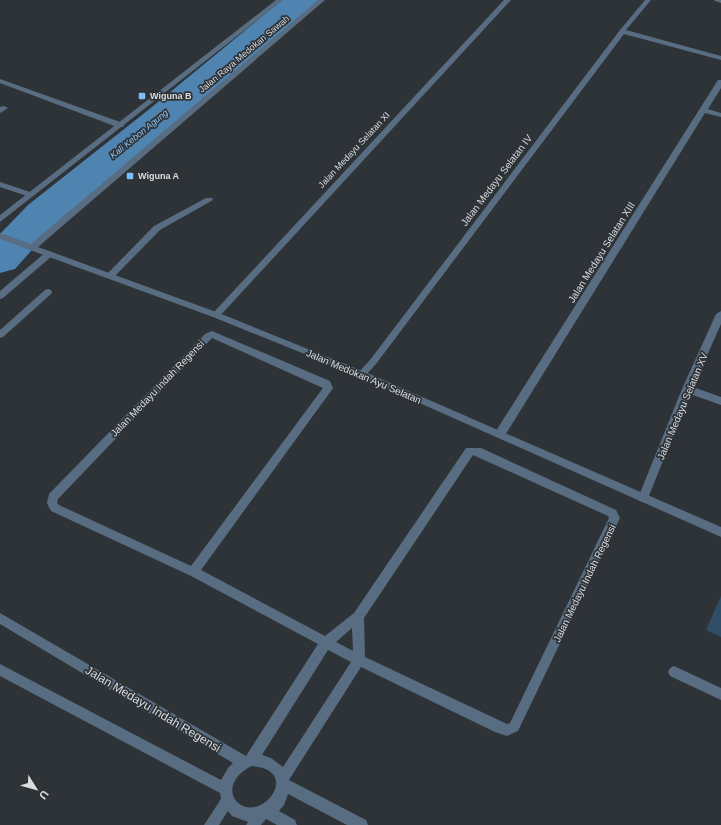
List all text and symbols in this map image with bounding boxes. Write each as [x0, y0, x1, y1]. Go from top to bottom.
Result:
street label: Jalan Raya Medokan Sawah [197, 13, 291, 95]
marker: Wiguna B [137, 91, 147, 101]
place label: Wiguna B [150, 91, 192, 101]
water label: Kali Kebon Agung [108, 108, 170, 160]
street label: Jalan Medayu Selatan XI [316, 110, 392, 190]
street label: Jalan Medayu Selatan IV [459, 132, 534, 228]
marker: Wiguna A [125, 171, 135, 181]
place label: Wiguna A [138, 171, 180, 181]
street label: Jalan Medayu Selatan XIII [566, 200, 637, 305]
street label: Jalan Medayu Indah Regensi [108, 338, 206, 439]
street label: Jalan Medokan Ayu Selatan [305, 347, 423, 406]
street label: Jalan Medayu Selatan XV [655, 351, 710, 461]
street label: Jalan Medayu Indah Regensi [551, 523, 618, 644]
street label: Jalan Medayu Indah Regensi [83, 663, 223, 755]
north arrow [16, 769, 56, 809]
text: U [37, 788, 51, 802]

